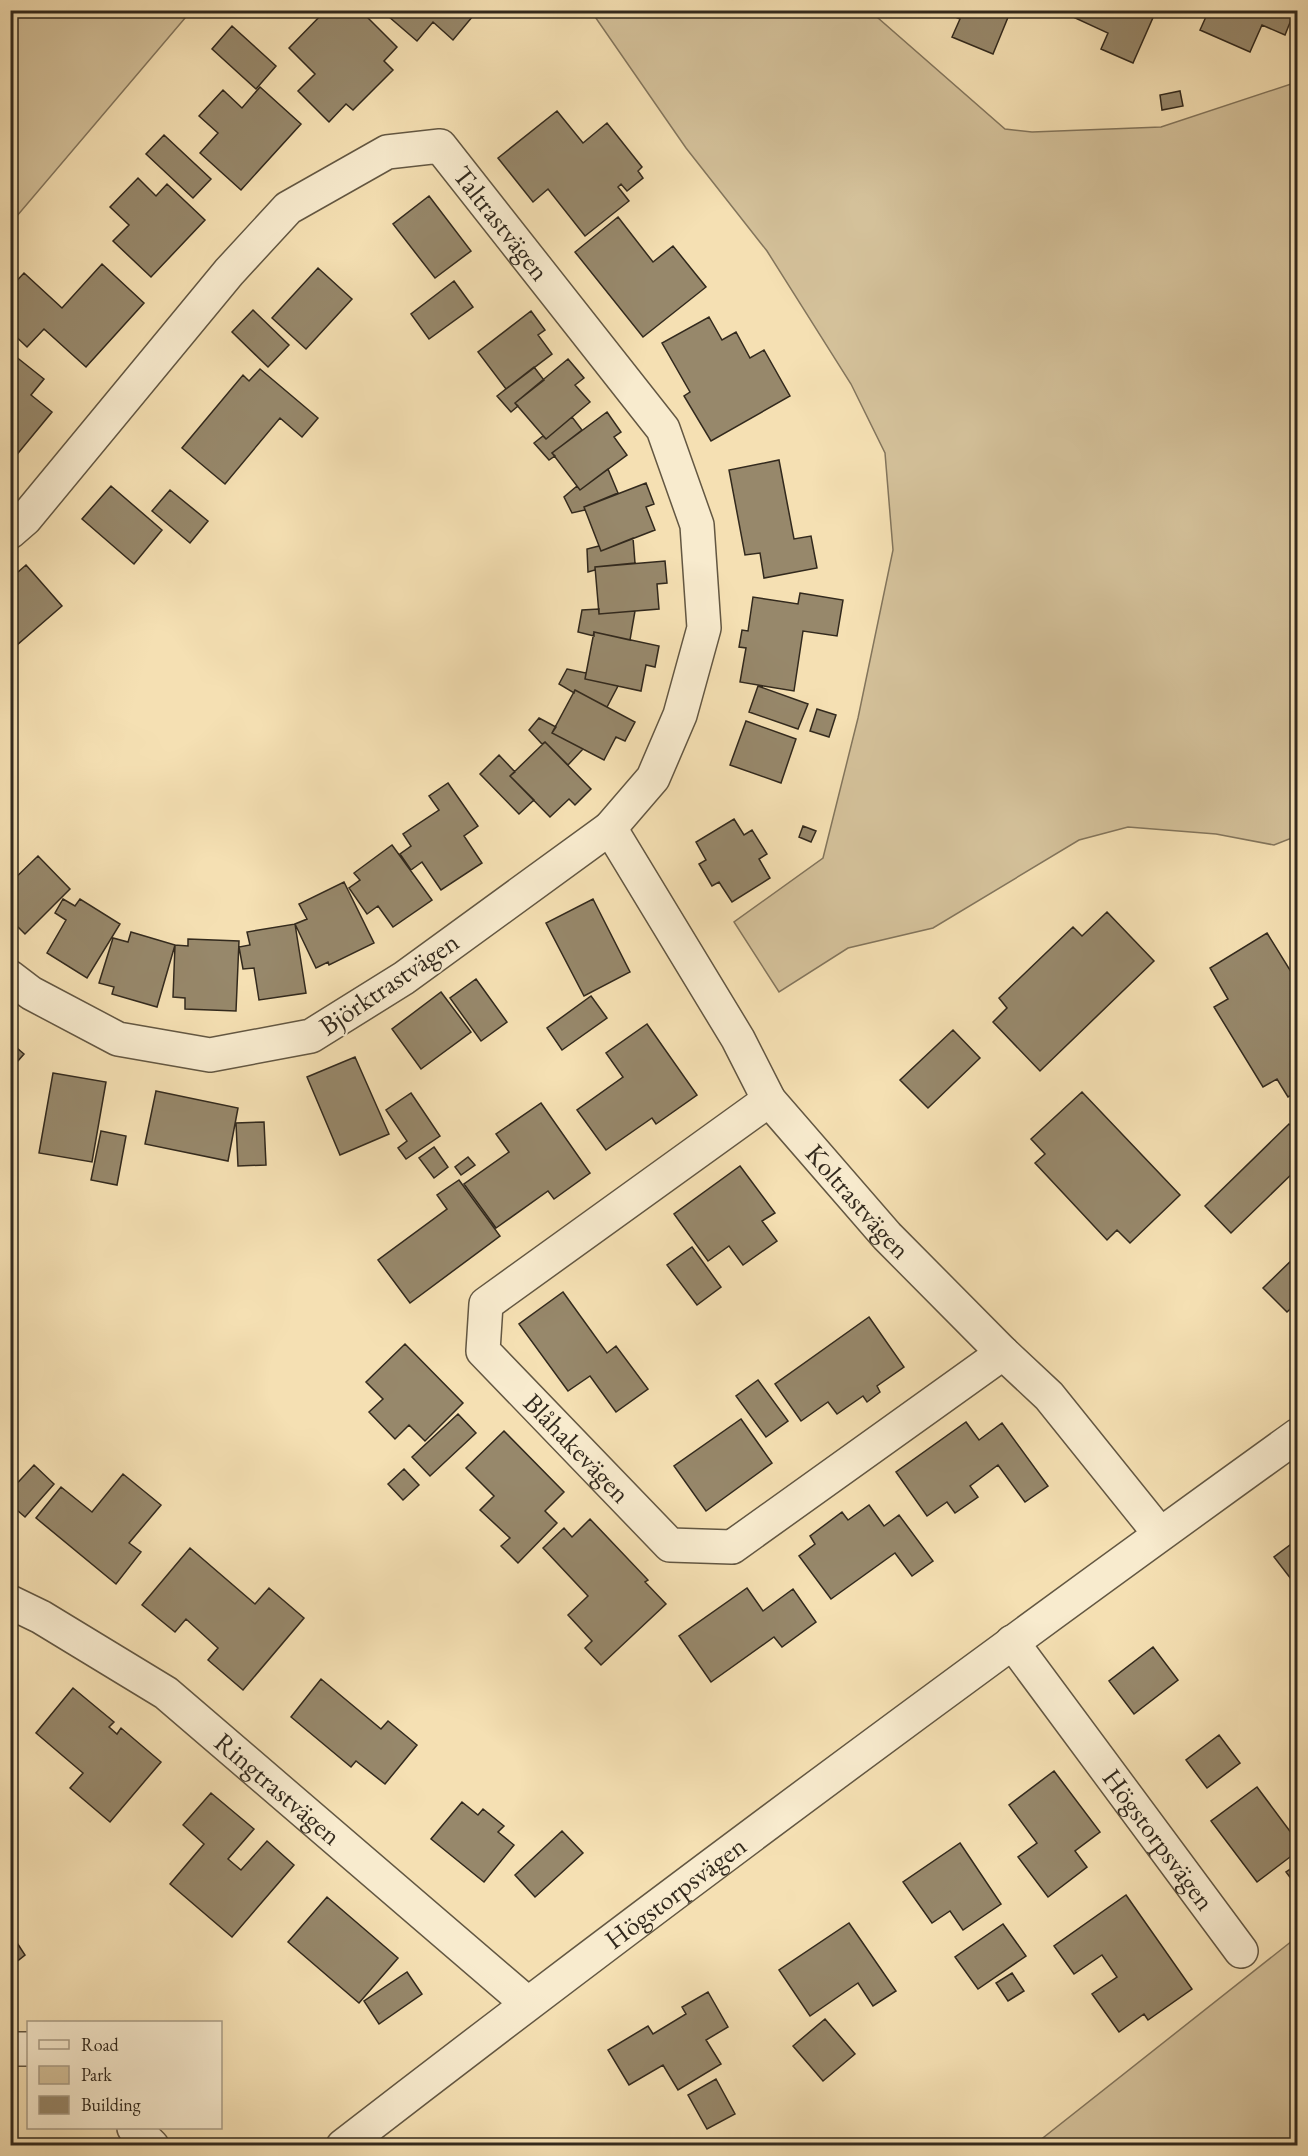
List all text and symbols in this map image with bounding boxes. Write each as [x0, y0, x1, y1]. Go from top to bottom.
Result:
street label: Taltrastvägen [445, 159, 558, 288]
street label: Björktrastvägen [312, 924, 465, 1043]
street label: Koltrastvägen [798, 1136, 918, 1266]
street label: Blåhakevägen [516, 1385, 638, 1510]
street label: Ringtrastvägen [207, 1724, 349, 1853]
street label: Högstorpsvägen [1095, 1761, 1223, 1917]
street label: Högstorpsvägen [597, 1828, 753, 1957]
legend [27, 2021, 222, 2129]
text: Road [81, 2033, 120, 2056]
text: Park [81, 2063, 112, 2086]
text: Building [81, 2093, 141, 2116]

